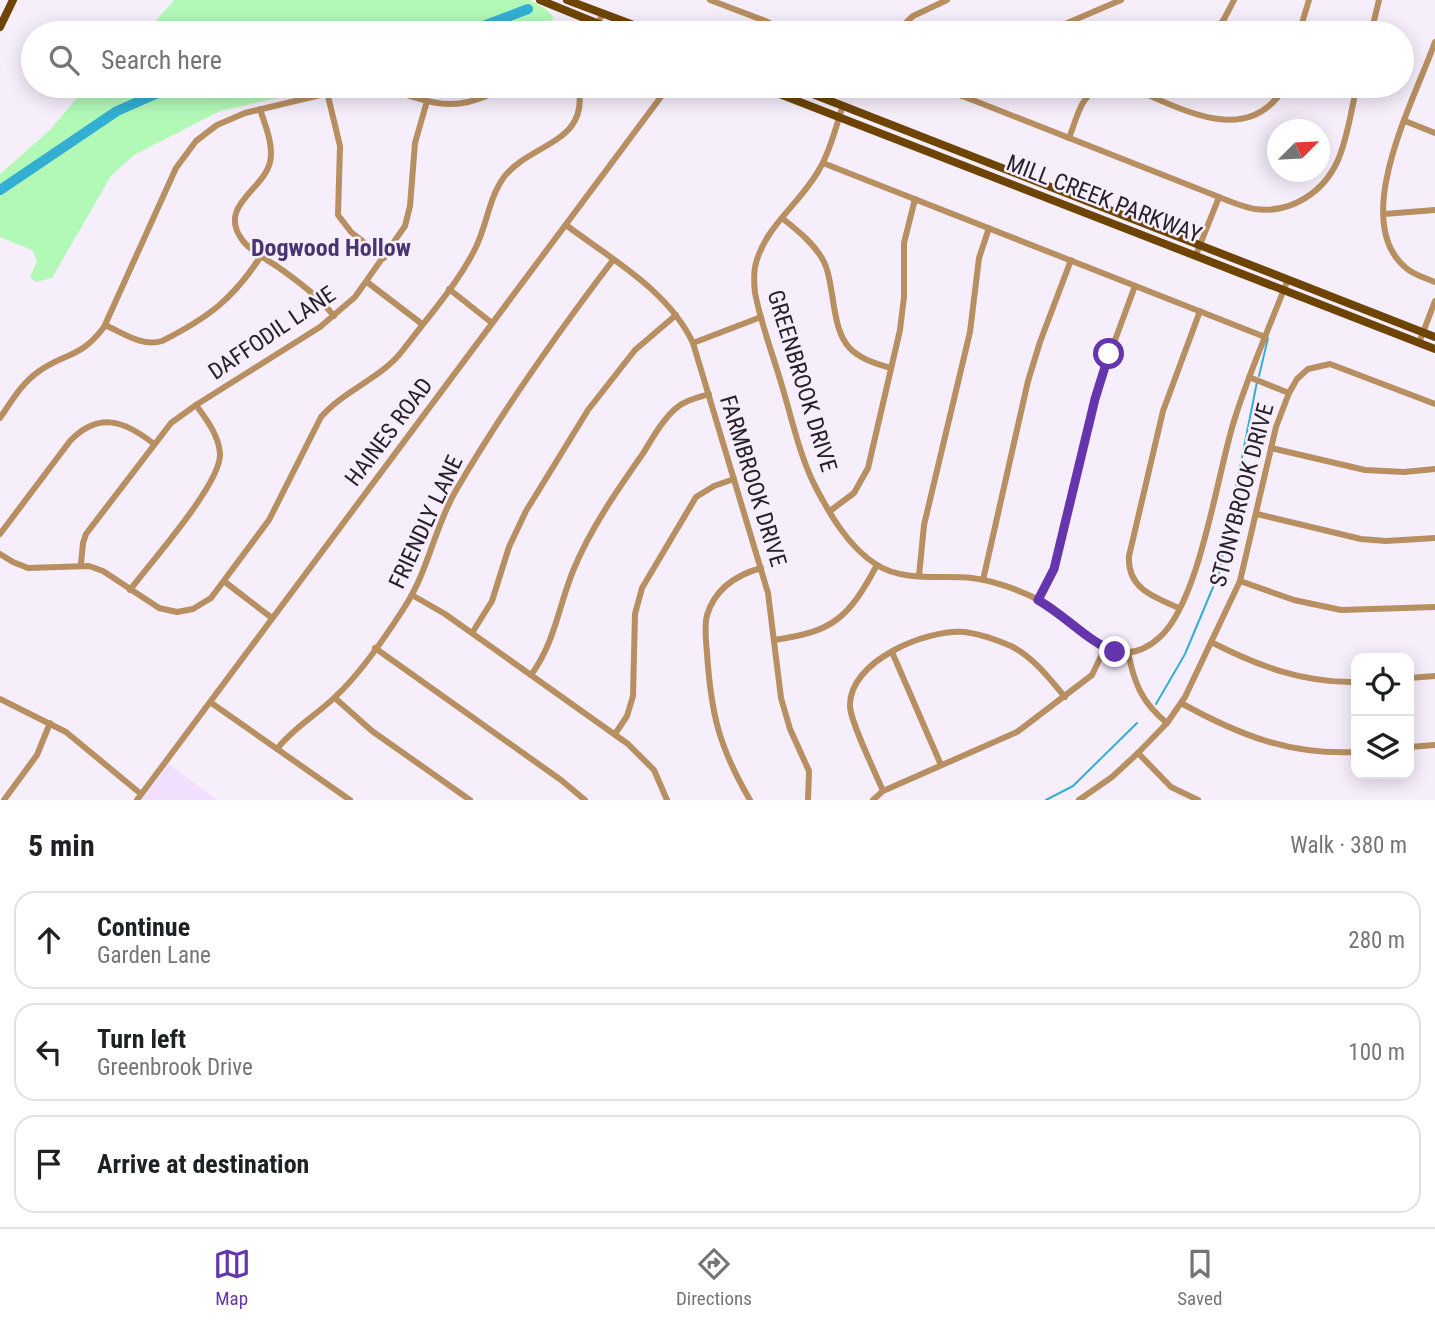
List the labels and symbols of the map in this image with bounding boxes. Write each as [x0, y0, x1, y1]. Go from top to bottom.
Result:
north arrow [1267, 119, 1330, 182]
street label: MILL CREEK PARKWAY [1003, 149, 1205, 249]
district label: Dogwood Hollow [251, 234, 411, 262]
street label: DAFFODIL LANE [203, 281, 341, 385]
street label: GREENBROOK DRIVE [762, 287, 842, 475]
route start [1093, 338, 1124, 369]
street label: HAINES ROAD [340, 373, 438, 491]
street label: FARMBROOK DRIVE [714, 392, 792, 570]
street label: STONYBROOK DRIVE [1204, 400, 1280, 590]
street label: FRIENDLY LANE [383, 451, 469, 593]
route end [1099, 636, 1130, 667]

